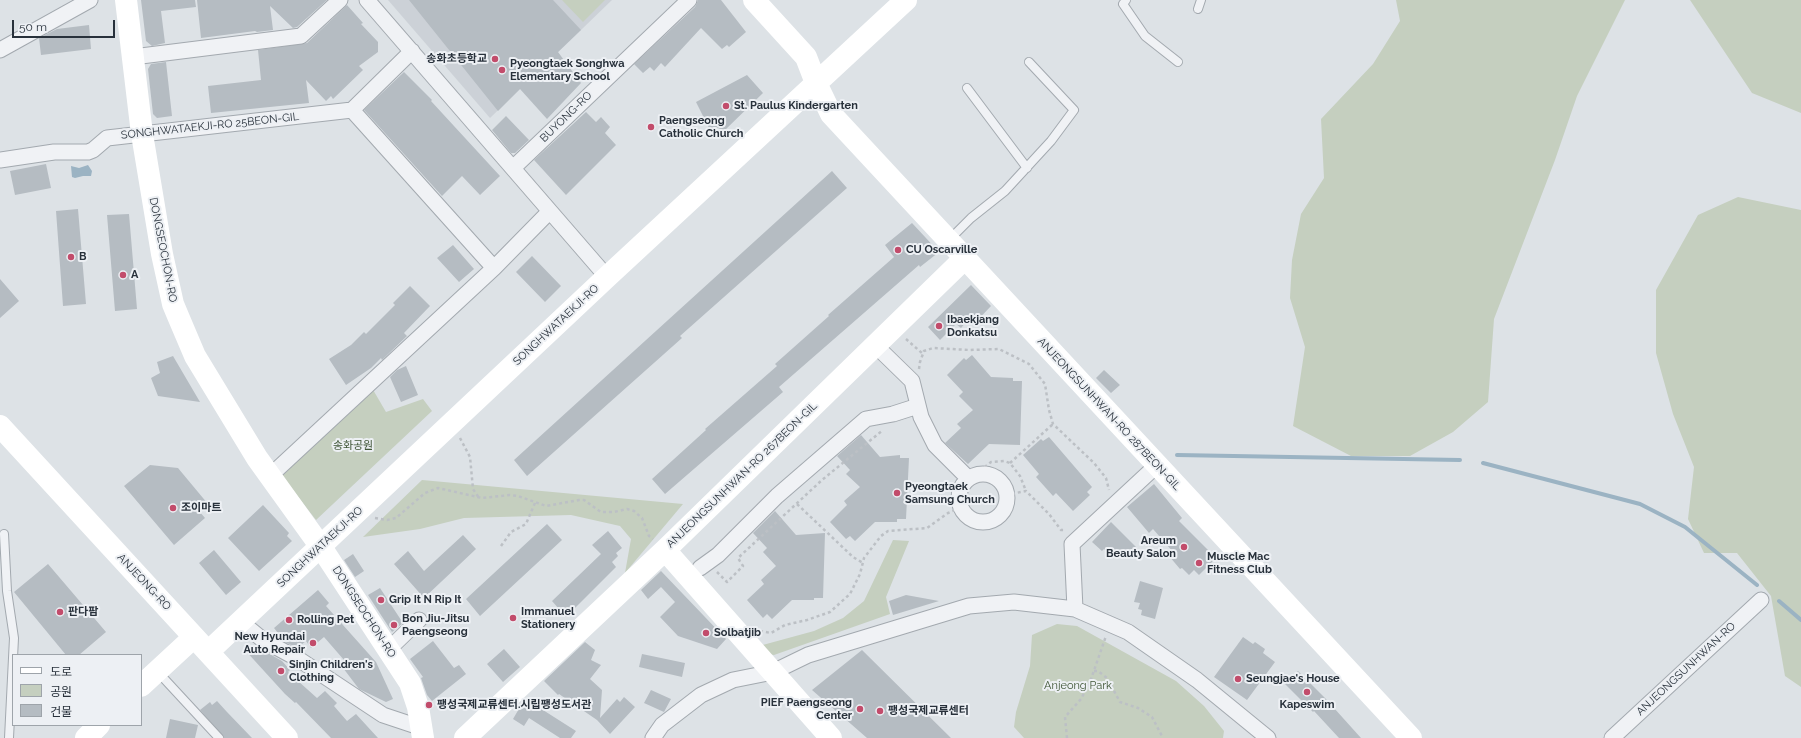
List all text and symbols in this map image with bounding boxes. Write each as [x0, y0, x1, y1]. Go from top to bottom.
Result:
scale bar [14, 12, 117, 38]
text: 50 m [19, 20, 47, 34]
place label: 송화초등학교 [426, 52, 487, 66]
marker: 송화초등학교 [490, 54, 500, 64]
place label: Pyeongtaek Songhwa Elementary School [510, 57, 624, 83]
marker: Pyeongtaek Songhwa Elementary School [497, 65, 507, 75]
street label: BUYONG-RO [537, 89, 595, 145]
place label: St. Paulus Kindergarten [734, 99, 858, 113]
marker: St. Paulus Kindergarten [721, 101, 731, 111]
street label: SONGHWATAEKJI-RO 25BEON-GIL [120, 110, 300, 142]
place label: Paengseong Catholic Church [659, 114, 743, 140]
marker: Paengseong Catholic Church [646, 122, 656, 132]
street label: DONGSEOCHON-RO [146, 196, 180, 304]
place label: CU Oscarville [906, 243, 977, 257]
marker: CU Oscarville [893, 245, 903, 255]
place label: B [79, 250, 86, 264]
marker: B [66, 252, 76, 262]
place label: A [131, 268, 138, 282]
marker: A [118, 270, 128, 280]
street label: SONGHWATAEKJI-RO [510, 282, 602, 368]
place label: Ibaekjang Donkatsu [947, 313, 999, 339]
marker: Ibaekjang Donkatsu [934, 321, 944, 331]
street label: ANJEONGSUNHWAN-RO 287BEON-GIL [1035, 335, 1183, 493]
street label: ANJEONGSUNHWAN-RO 267BEON-GIL [664, 399, 820, 551]
park label: 송화공원 [333, 439, 373, 453]
place label: Pyeongtaek Samsung Church [905, 480, 995, 506]
marker: Pyeongtaek Samsung Church [892, 488, 902, 498]
place label: 조이마트 [181, 501, 221, 515]
marker: 조이마트 [168, 503, 178, 513]
street label: SONGHWATAEKJI-RO [274, 504, 366, 590]
place label: Areum Beauty Salon [1106, 534, 1176, 560]
marker: Areum Beauty Salon [1179, 542, 1189, 552]
place label: Muscle Mac Fitness Club [1207, 550, 1272, 576]
street label: ANJEONG-RO [114, 551, 174, 613]
marker: Muscle Mac Fitness Club [1194, 558, 1204, 568]
street label: DONGSEOCHON-RO [329, 564, 399, 660]
place label: Grip It N Rip It [389, 593, 462, 607]
marker: Grip It N Rip It [376, 595, 386, 605]
place label: 판다팜 [68, 605, 98, 619]
place label: Immanuel Stationery [521, 605, 575, 631]
marker: 판다팜 [55, 607, 65, 617]
place label: Bon Jiu-Jitsu Paengseong [402, 612, 469, 638]
place label: Rolling Pet [297, 613, 354, 627]
marker: Immanuel Stationery [508, 613, 518, 623]
marker: Rolling Pet [284, 615, 294, 625]
marker: Bon Jiu-Jitsu Paengseong [389, 620, 399, 630]
street label: ANJEONGSUNHWAN-RO [1634, 620, 1738, 718]
place label: Solbatjib [714, 626, 761, 640]
marker: Solbatjib [701, 628, 711, 638]
place label: New Hyundai Auto Repair [235, 630, 305, 656]
marker: New Hyundai Auto Repair [308, 638, 318, 648]
legend [12, 654, 142, 726]
place label: Sinjin Children's Clothing [289, 658, 373, 684]
text: 도로 [50, 665, 72, 679]
marker: Sinjin Children's Clothing [276, 666, 286, 676]
place label: Seungjae's House [1246, 672, 1340, 686]
marker: Seungjae's House [1233, 674, 1243, 684]
park label: Anjeong Park [1044, 679, 1112, 693]
text: 공원 [50, 685, 72, 699]
marker: Kapeswim [1302, 687, 1312, 697]
place label: PIEF Paengseong Center [761, 696, 852, 722]
place label: 팽성국제교류센터.시립팽성도서관 [437, 698, 591, 712]
place label: Kapeswim [1280, 698, 1334, 712]
marker: 팽성국제교류센터.시립팽성도서관 [424, 700, 434, 710]
marker: PIEF Paengseong Center [855, 704, 865, 714]
place label: 팽성국제교류센터 [888, 704, 969, 718]
text: 건물 [50, 705, 72, 719]
marker: 팽성국제교류센터 [875, 706, 885, 716]

